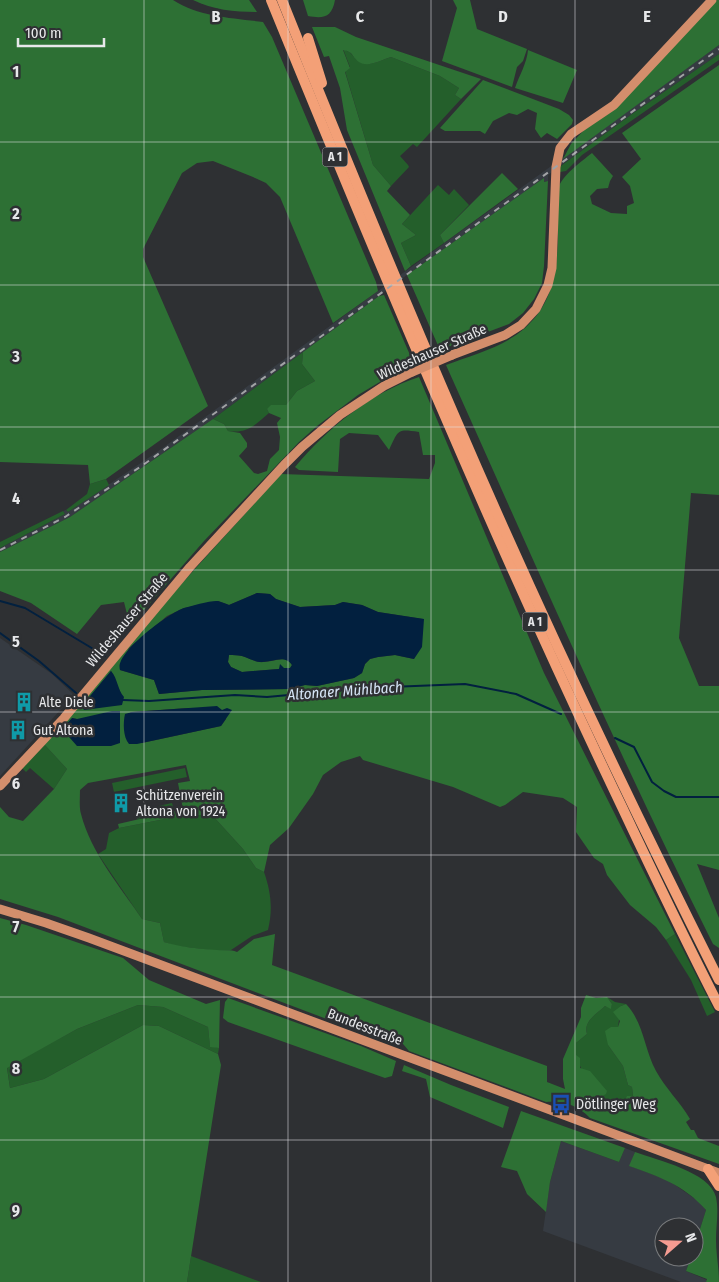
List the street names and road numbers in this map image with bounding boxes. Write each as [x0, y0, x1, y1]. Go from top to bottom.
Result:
road number: A 1 [322, 148, 348, 166]
street label: Wildeshauser Straße [375, 320, 489, 384]
street label: Wildeshauser Straße [83, 569, 171, 671]
road number: A 1 [522, 612, 548, 632]
street label: Bundesstraße [325, 1005, 405, 1049]

